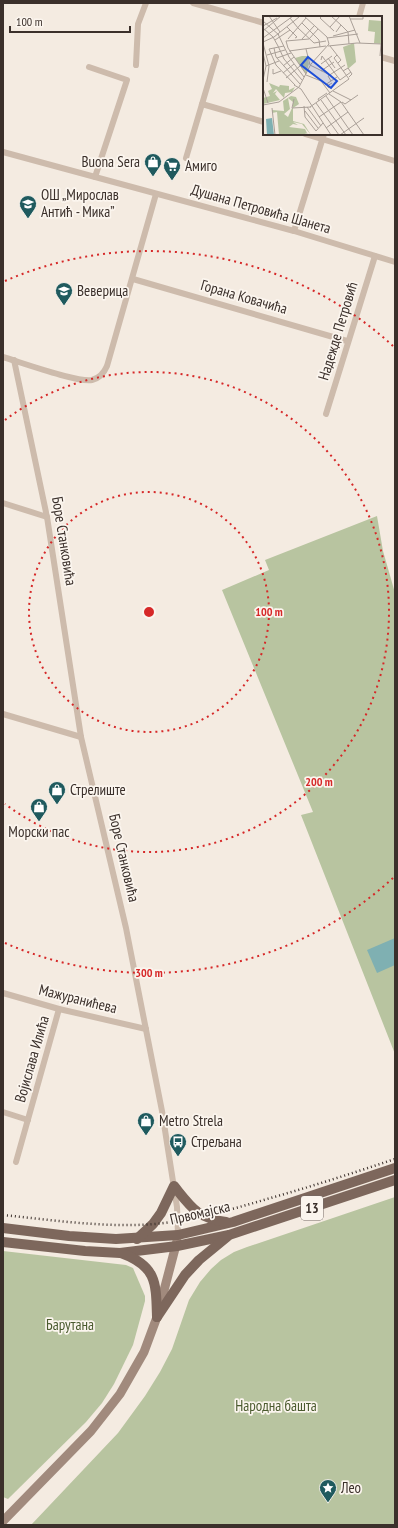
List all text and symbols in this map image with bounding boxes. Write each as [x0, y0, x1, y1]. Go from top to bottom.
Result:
scale bar [10, 8, 130, 34]
text: 100 m [16, 14, 43, 29]
inset map [263, 16, 382, 135]
place label: Buona Sera [81, 152, 140, 171]
shop icon: Buona Sera [143, 152, 163, 177]
supermarket icon: Амиго [162, 156, 182, 181]
place label: Амиго [185, 156, 217, 175]
street label: Душана Петровића Шанета [189, 179, 333, 238]
place label: ОШ „Мирослав Антић - Мика” [41, 185, 119, 221]
school or university icon: ОШ „Мирослав Антић - Мика” [18, 194, 38, 219]
street label: Горана Ковачића [199, 275, 290, 318]
street label: Надежде Петровић [313, 279, 362, 383]
school or university icon: Веверица [54, 281, 74, 306]
place label: Веверица [77, 281, 128, 300]
street label: Боре Станковића [48, 495, 81, 587]
text: 100 m [255, 604, 283, 619]
centre of rings [142, 605, 156, 619]
text: 200 m [305, 774, 333, 789]
shop icon: Стрелиште [47, 780, 67, 805]
place label: Стрелиште [70, 780, 126, 799]
shop icon: Морски пас [29, 797, 49, 822]
street label: Боре Станковића [105, 812, 144, 904]
place label: Морски пас [8, 822, 70, 841]
text: 300 m [135, 965, 163, 980]
street label: Мажуранићева [37, 980, 119, 1017]
street label: Војислава Илића [10, 1013, 53, 1104]
shop icon: Metro Strela [136, 1111, 156, 1136]
place label: Metro Strela [159, 1111, 223, 1130]
bus stop icon: Стрељана [168, 1132, 188, 1157]
place label: Стрељана [191, 1132, 242, 1151]
street label: Првомајска [168, 1196, 232, 1229]
road number: 13 [301, 1196, 323, 1220]
park label: Барутана [46, 1315, 94, 1334]
park label: Народна башта [235, 1396, 317, 1415]
place icon: Лео [318, 1478, 338, 1503]
place label: Лео [340, 1478, 361, 1497]

